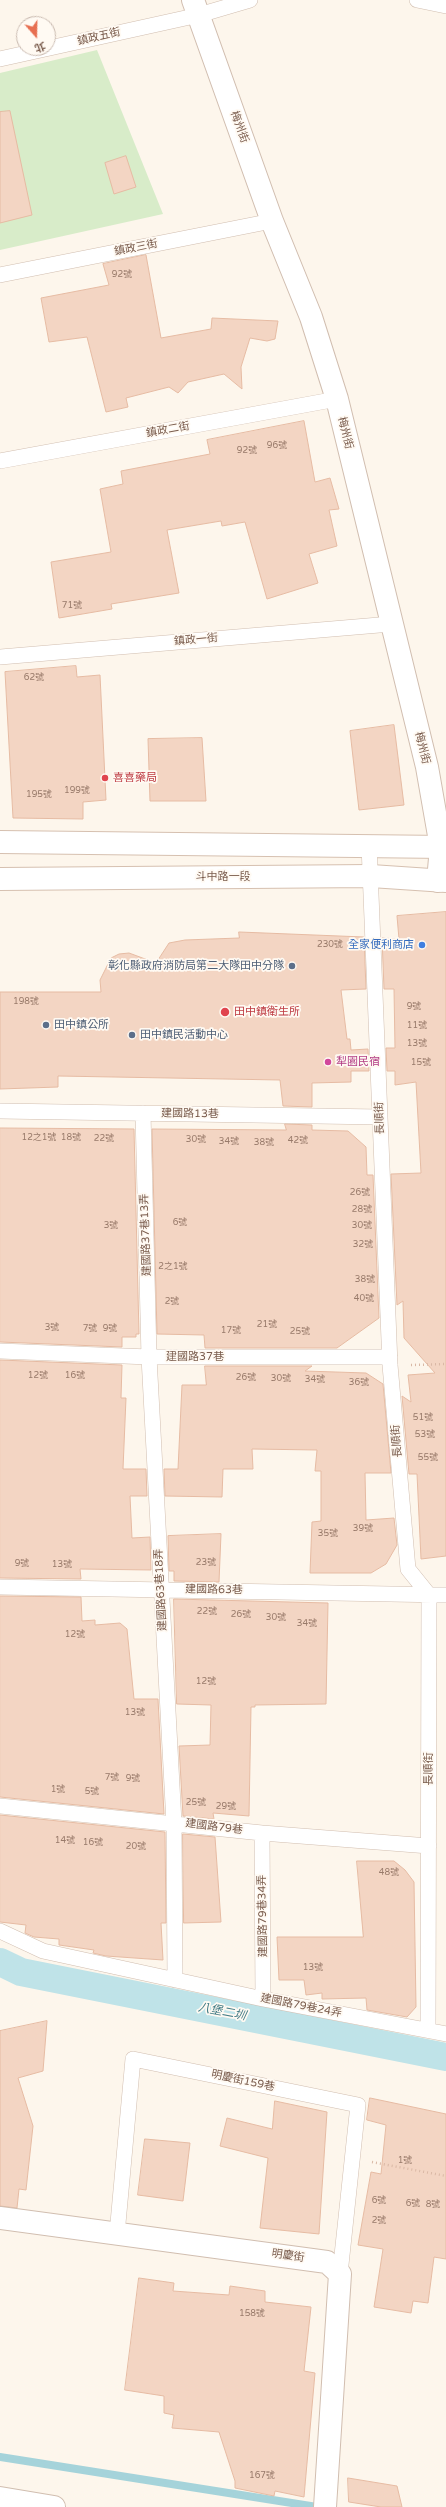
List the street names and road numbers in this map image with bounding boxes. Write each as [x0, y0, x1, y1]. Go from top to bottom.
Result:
street label: 鎮政五街 [76, 26, 122, 48]
street label: 梅州街 [227, 109, 251, 145]
street label: 鎮政三街 [113, 237, 159, 259]
street label: 梅州街 [335, 415, 355, 451]
street label: 鎮政二街 [145, 420, 191, 440]
street label: 鎮政一街 [174, 632, 218, 648]
street label: 梅州街 [412, 730, 432, 766]
street label: 斗中路一段 [196, 870, 250, 884]
street label: 長順街 [373, 1101, 387, 1135]
street label: 建國路13巷 [161, 1107, 219, 1121]
street label: 建國路37巷13弄 [138, 1193, 154, 1277]
street label: 建國路37巷 [166, 1350, 224, 1364]
street label: 長順街 [389, 1424, 405, 1458]
street label: 建國路63巷18弄 [152, 1548, 170, 1632]
street label: 建國路63巷 [185, 1583, 243, 1597]
street label: 長順街 [422, 1753, 436, 1785]
street label: 建國路79巷 [185, 1817, 243, 1837]
street label: 建國路79巷34弄 [256, 1875, 270, 1957]
street label: 建國路79巷24弄 [259, 1992, 343, 2020]
street label: 明慶街159巷 [210, 2068, 276, 2094]
street label: 明慶街 [271, 2247, 305, 2265]

